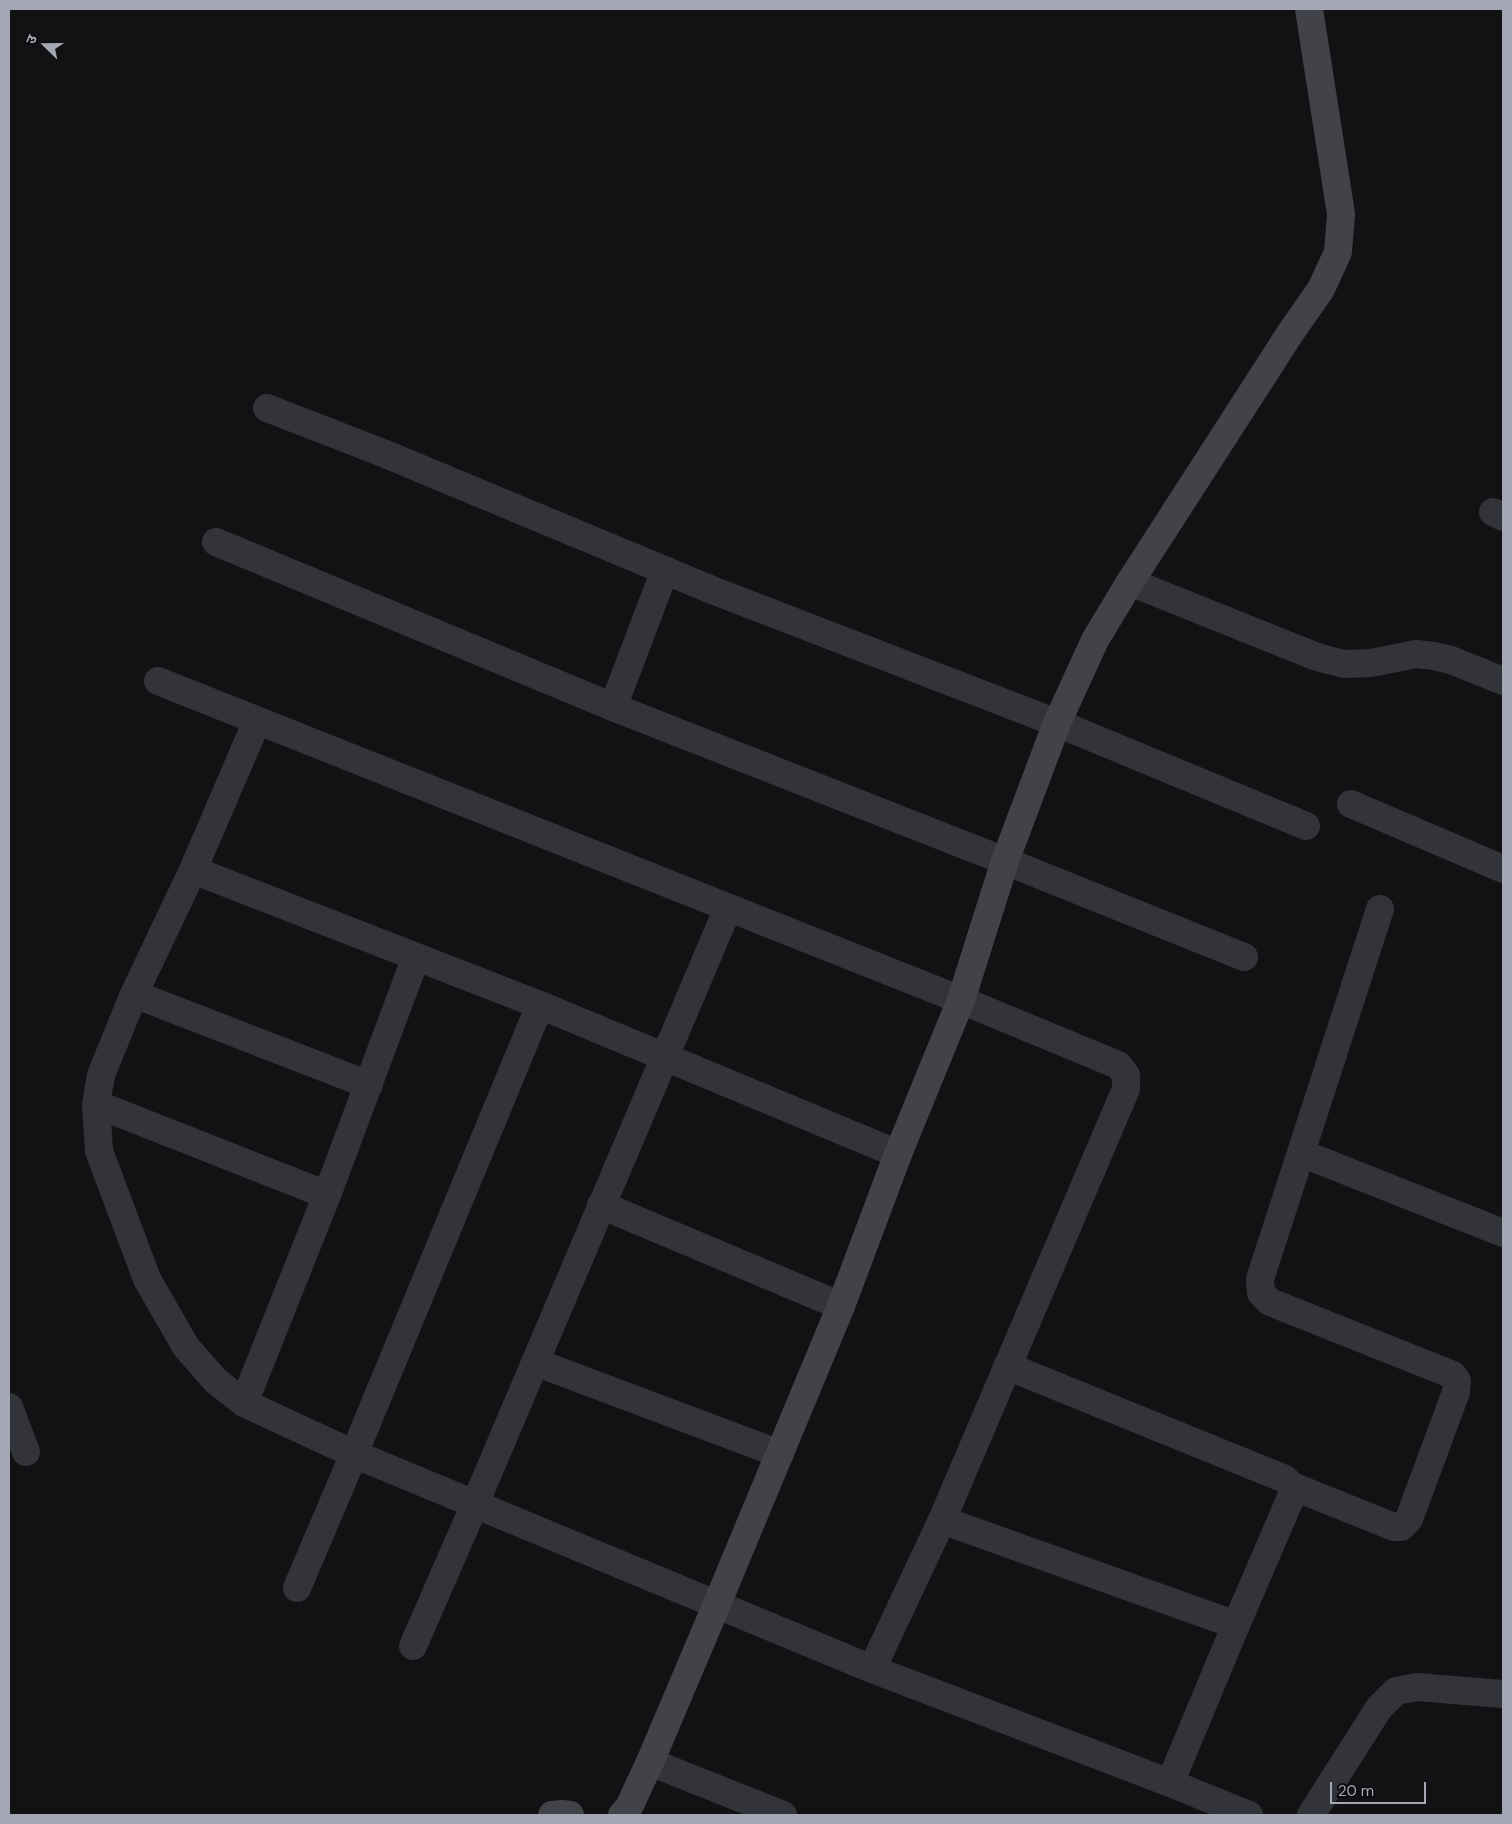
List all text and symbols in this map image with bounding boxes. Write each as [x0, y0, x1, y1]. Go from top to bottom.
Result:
north arrow [20, 20, 70, 70]
text: उ [21, 32, 41, 47]
scale bar [1332, 1772, 1428, 1804]
text: 20 m [1338, 1781, 1374, 1801]

